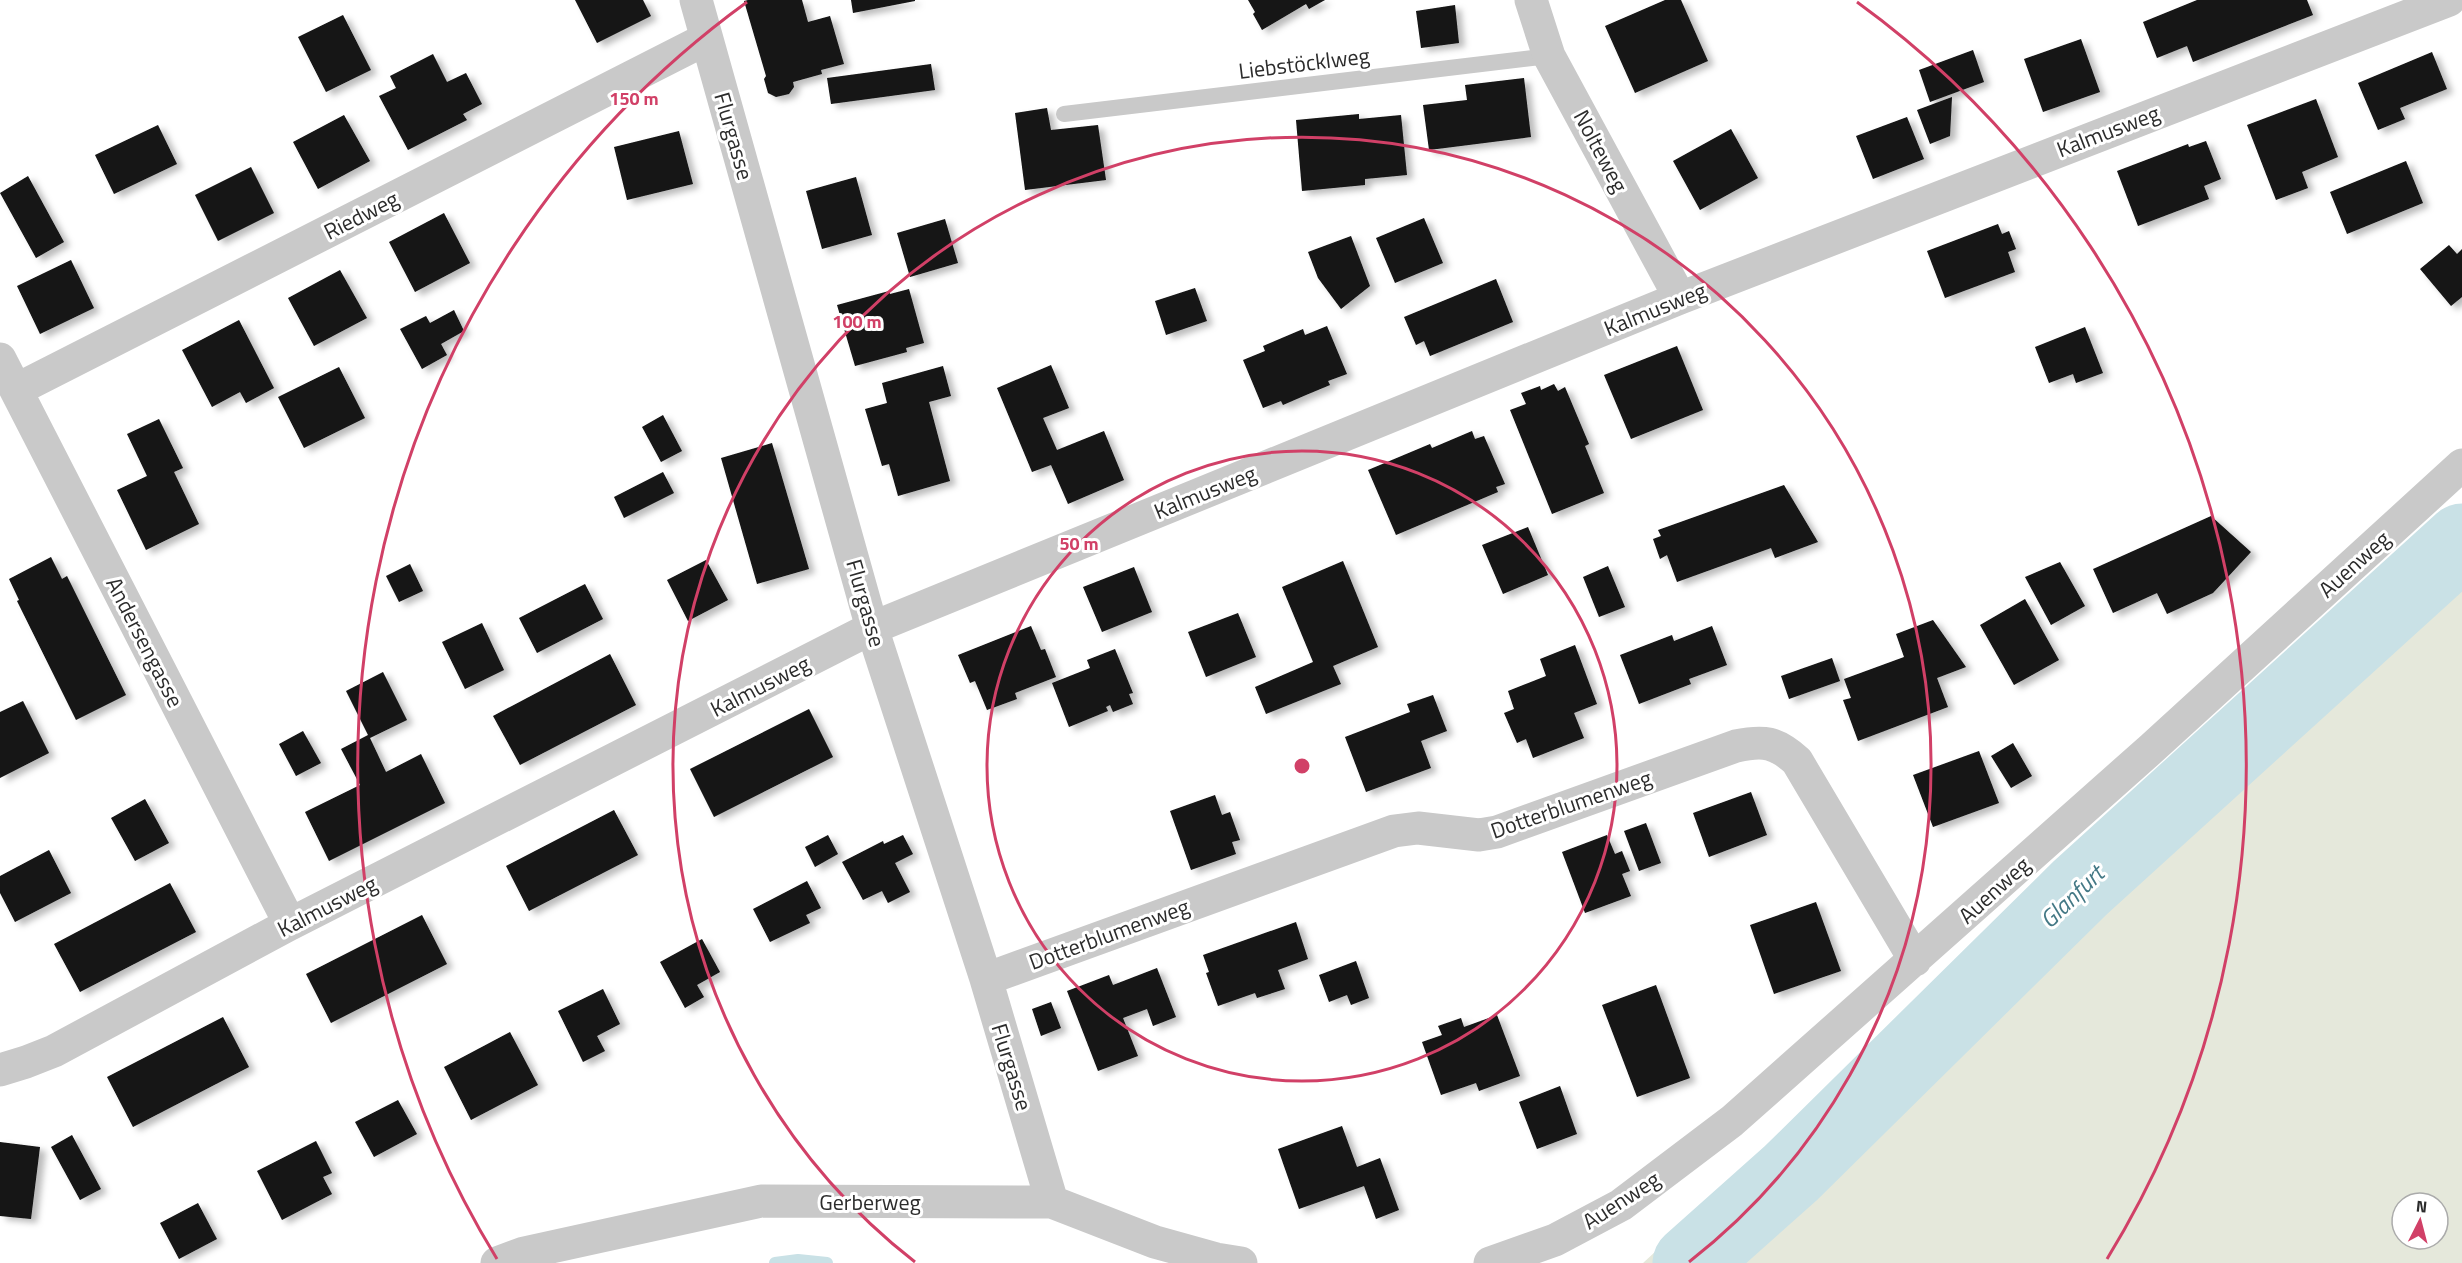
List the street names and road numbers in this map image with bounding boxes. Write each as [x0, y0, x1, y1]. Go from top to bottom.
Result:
street label: Liebstöcklweg [1236, 38, 1372, 88]
street label: Flurgasse [705, 88, 763, 184]
street label: Kalmusweg [2052, 96, 2164, 166]
street label: Nolteweg [1565, 104, 1637, 198]
street label: Riedweg [318, 182, 404, 248]
street label: Kalmusweg [1599, 273, 1711, 345]
street label: Kalmusweg [1149, 456, 1261, 528]
street label: Auenweg [2310, 522, 2398, 606]
street label: Flurgasse [837, 555, 895, 651]
street label: Andersengasse [98, 571, 192, 713]
street label: Kalmusweg [704, 646, 816, 726]
street label: Dotterblumenweg [1486, 760, 1656, 848]
street label: Auenweg [1950, 848, 2038, 932]
street label: Kalmusweg [271, 866, 383, 946]
street label: Dotterblumenweg [1024, 889, 1194, 979]
street label: Flurgasse [983, 1019, 1041, 1115]
street label: Auenweg [1575, 1162, 1667, 1238]
street label: Gerberweg [819, 1185, 921, 1219]

